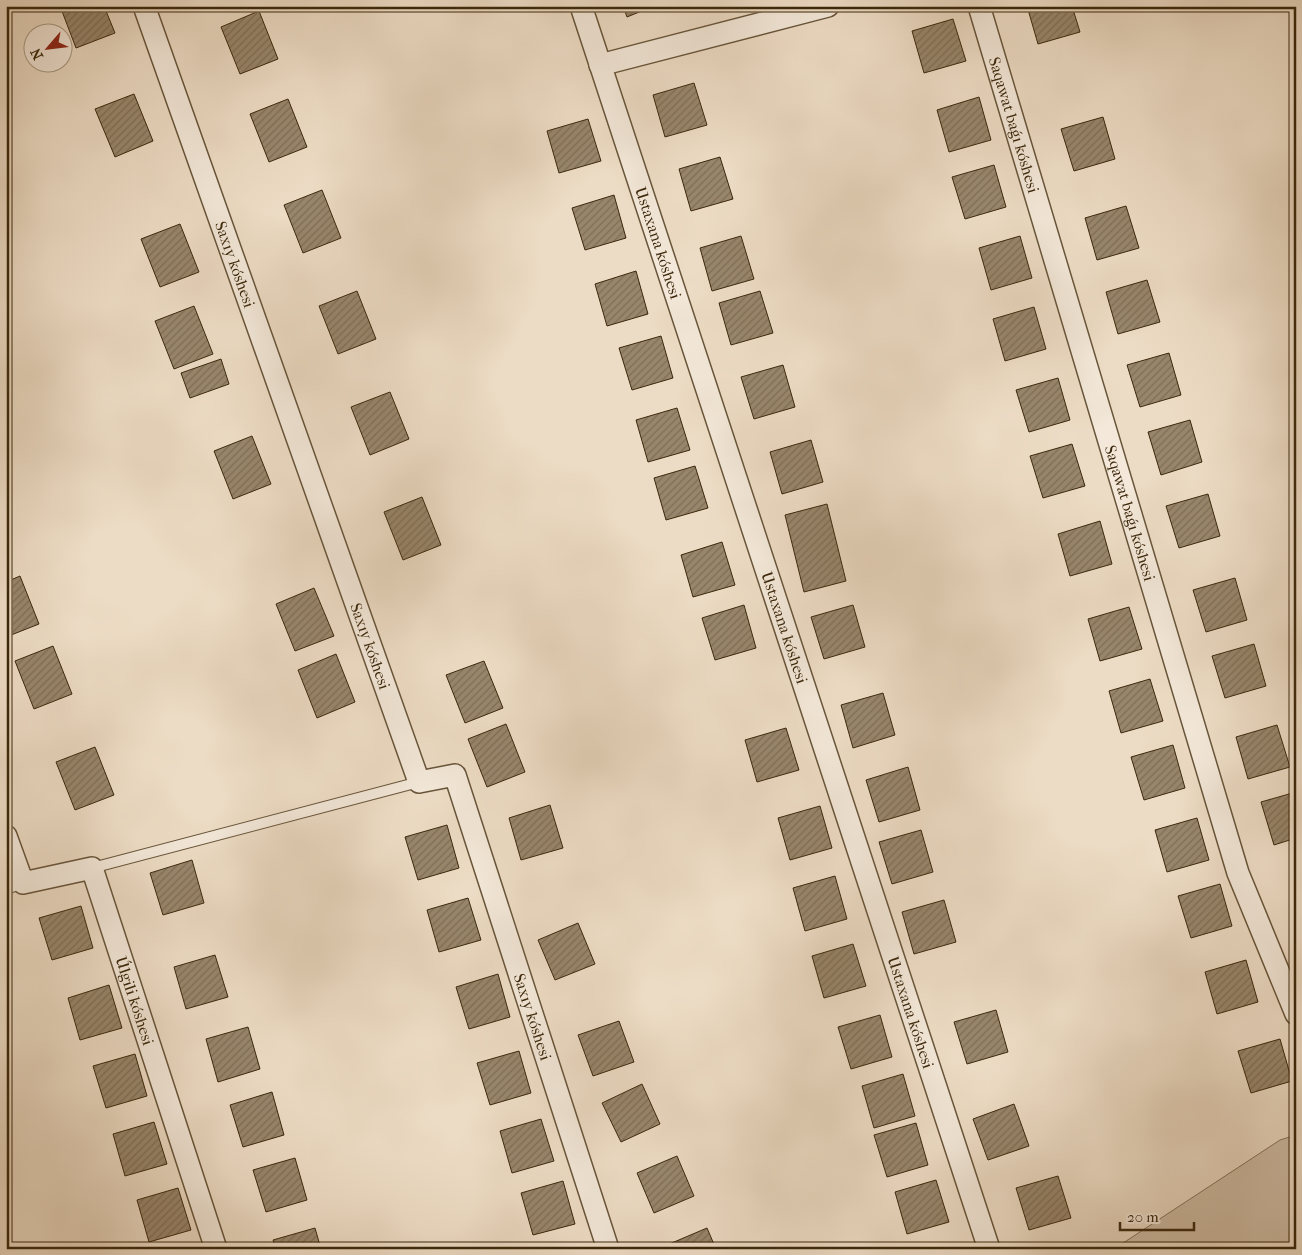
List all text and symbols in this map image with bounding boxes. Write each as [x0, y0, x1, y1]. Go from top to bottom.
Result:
north arrow [22, 22, 72, 72]
text: N [27, 45, 47, 63]
street label: Saqawat baǵı kóshesi [985, 55, 1043, 195]
street label: Ustaxana kóshesi [631, 184, 685, 301]
street label: Saxıy kóshesi [211, 219, 259, 310]
street label: Saqawat baǵı kóshesi [1101, 443, 1159, 583]
street label: Ustaxana kóshesi [757, 569, 812, 686]
street label: Saxıy kóshesi [346, 601, 394, 692]
street label: Úlgili kóshesi [111, 954, 158, 1048]
street label: Ustaxana kóshesi [884, 954, 938, 1071]
street label: Saxıy kóshesi [510, 971, 556, 1063]
scale bar [1120, 1200, 1193, 1232]
text: 20 m [1127, 1208, 1159, 1226]

